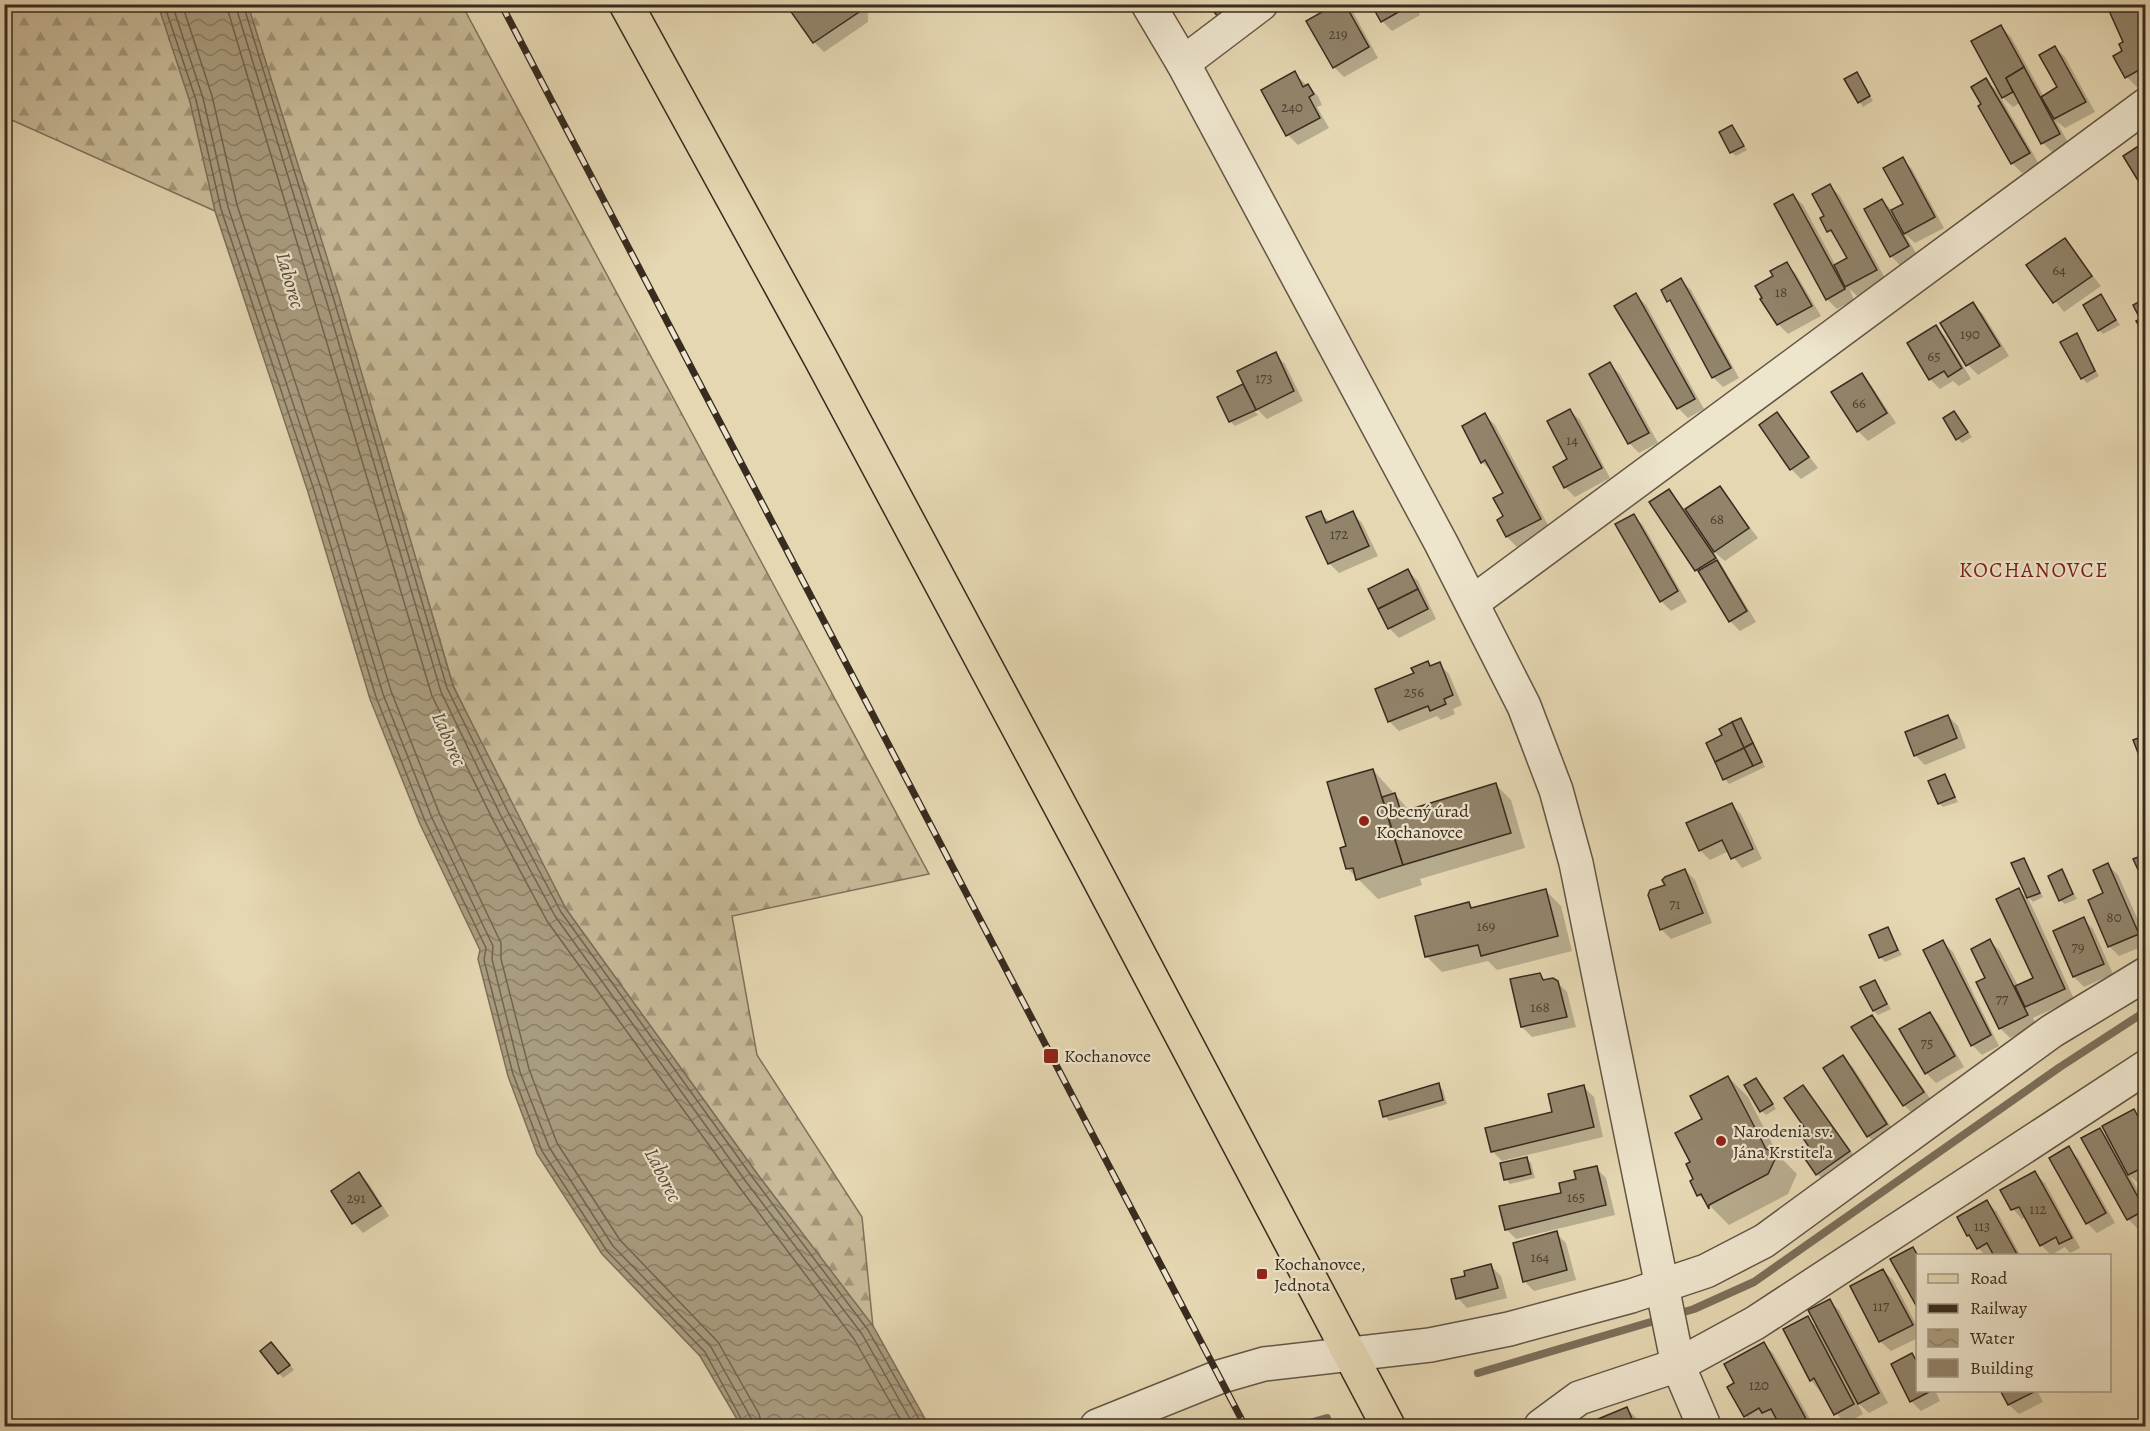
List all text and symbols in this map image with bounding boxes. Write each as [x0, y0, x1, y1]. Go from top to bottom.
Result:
house number: 219 [1328, 24, 1348, 44]
house number: 240 [1281, 97, 1303, 117]
water label: Laborec [269, 249, 311, 311]
house number: 64 [2052, 260, 2066, 280]
house number: 18 [1775, 282, 1787, 302]
house number: 190 [1960, 324, 1980, 344]
house number: 65 [1927, 346, 1941, 366]
house number: 173 [1255, 368, 1273, 388]
house number: 66 [1852, 393, 1866, 413]
house number: 14 [1566, 430, 1578, 450]
house number: 68 [1710, 509, 1724, 529]
house number: 172 [1330, 524, 1348, 544]
district label: KOCHANOVCE [1959, 556, 2109, 584]
house number: 256 [1404, 682, 1424, 702]
water label: Laborec [425, 708, 473, 771]
place label: Obecný úrad Kochanovce [1376, 799, 1469, 844]
marker: Obecný úrad Kochanovce [1357, 814, 1371, 828]
house number: 71 [1669, 894, 1681, 914]
house number: 80 [2106, 907, 2122, 927]
house number: 169 [1477, 916, 1496, 936]
house number: 79 [2071, 937, 2085, 957]
house number: 77 [1996, 989, 2009, 1009]
house number: 168 [1530, 997, 1550, 1017]
house number: 75 [1921, 1033, 1933, 1053]
place label: Kochanovce [1064, 1044, 1151, 1068]
marker: Kochanovce [1042, 1047, 1060, 1065]
place label: Narodenia sv. Jána Krstiteľa [1733, 1119, 1834, 1164]
marker: Narodenia sv. Jána Krstiteľa [1714, 1134, 1728, 1148]
water label: Laborec [638, 1144, 688, 1207]
house number: 165 [1567, 1187, 1585, 1207]
house number: 291 [346, 1188, 366, 1208]
house number: 112 [2029, 1199, 2047, 1219]
house number: 113 [1974, 1216, 1990, 1236]
house number: 164 [1531, 1247, 1550, 1267]
place label: Kochanovce, Jednota [1274, 1252, 1366, 1297]
legend [1916, 1254, 2111, 1392]
text: Road [1970, 1266, 2008, 1290]
marker: Kochanovce, Jednota [1255, 1267, 1269, 1281]
house number: 117 [1873, 1296, 1890, 1316]
text: Railway [1970, 1296, 2028, 1320]
text: Water [1969, 1326, 2015, 1350]
text: Building [1970, 1356, 2034, 1380]
house number: 120 [1749, 1375, 1769, 1395]

